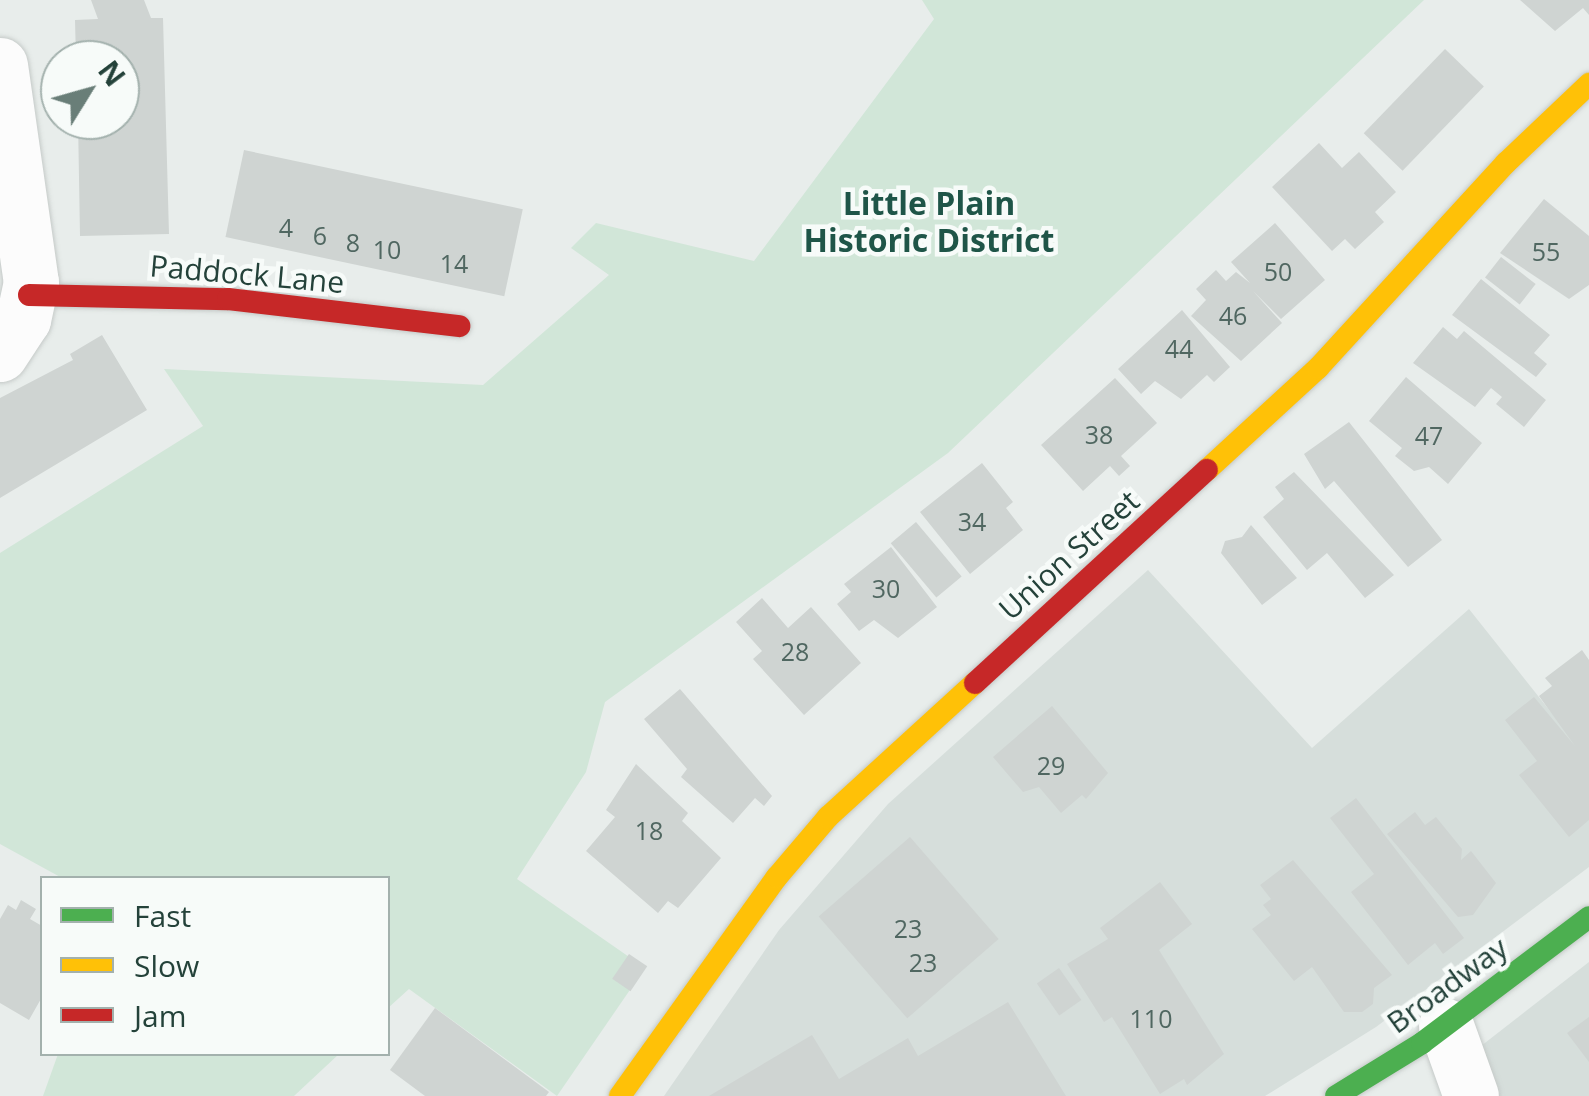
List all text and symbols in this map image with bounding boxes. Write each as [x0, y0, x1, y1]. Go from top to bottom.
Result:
north arrow [40, 40, 140, 140]
text: N [90, 53, 134, 94]
district label: Little Plain Historic District [804, 185, 1054, 260]
house number: 4 [279, 212, 293, 242]
house number: 6 [313, 220, 327, 250]
house number: 8 [346, 227, 360, 257]
house number: 10 [373, 234, 401, 264]
house number: 55 [1532, 236, 1560, 266]
street label: Paddock Lane [148, 248, 346, 300]
house number: 14 [440, 248, 468, 278]
house number: 50 [1264, 256, 1292, 286]
house number: 46 [1219, 300, 1247, 330]
house number: 44 [1165, 333, 1193, 363]
house number: 38 [1085, 419, 1113, 449]
house number: 47 [1415, 420, 1443, 450]
street label: Union Street [992, 483, 1146, 627]
house number: 34 [958, 506, 986, 536]
house number: 30 [872, 573, 900, 603]
house number: 28 [781, 636, 809, 666]
house number: 29 [1037, 750, 1065, 780]
house number: 18 [635, 815, 663, 845]
legend [40, 876, 390, 1056]
text: Fast [134, 895, 191, 936]
house number: 23 [894, 913, 922, 943]
street label: Broadway [1380, 929, 1514, 1041]
text: Slow [134, 945, 199, 986]
house number: 23 [909, 947, 937, 977]
text: Jam [134, 995, 187, 1036]
house number: 110 [1130, 1003, 1172, 1033]

